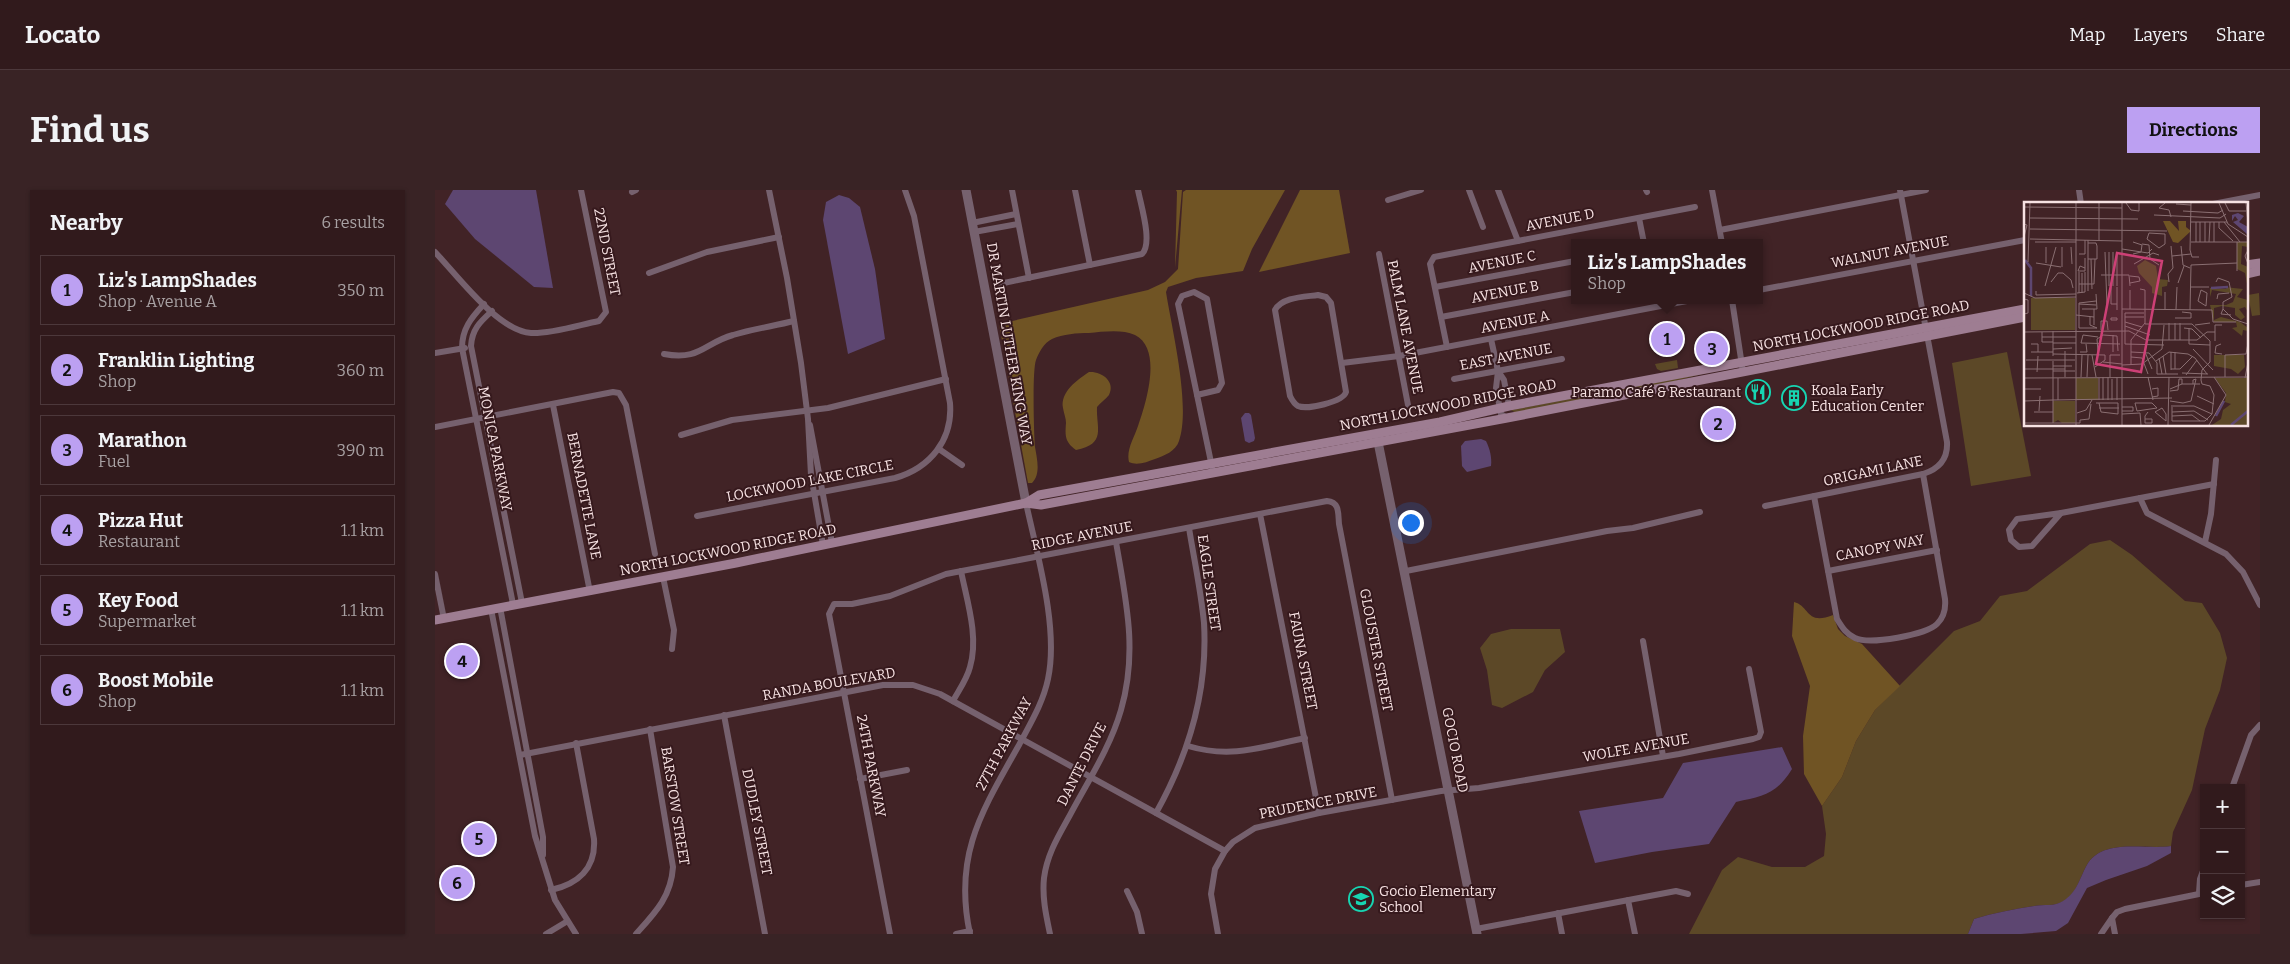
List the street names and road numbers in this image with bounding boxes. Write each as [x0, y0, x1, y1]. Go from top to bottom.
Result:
street label: AVENUE D [1524, 205, 1596, 235]
street label: 22ND STREET [590, 207, 624, 297]
street label: WALNUT AVENUE [1830, 232, 1950, 272]
street label: DR MARTIN LUTHER KING WAY [983, 241, 1035, 447]
street label: AVENUE C [1467, 247, 1537, 277]
street label: PALM LANE AVENUE [1384, 258, 1426, 396]
street label: AVENUE B [1470, 277, 1540, 307]
street label: NORTH LOCKWOOD RIDGE ROAD [1751, 297, 1971, 355]
street label: AVENUE A [1479, 307, 1551, 337]
street label: EAST AVENUE [1458, 340, 1554, 374]
street label: NORTH LOCKWOOD RIDGE ROAD [1338, 376, 1558, 434]
street label: MONICA PARKWAY [475, 385, 515, 513]
street label: BERNADETTE LANE [563, 431, 605, 561]
street label: ORIGAMI LANE [1822, 452, 1924, 490]
street label: LOCKWOOD LAKE CIRCLE [725, 456, 895, 506]
street label: RIDGE AVENUE [1030, 518, 1134, 554]
street label: NORTH LOCKWOOD RIDGE ROAD [618, 521, 838, 579]
street label: CANOPY WAY [1834, 531, 1926, 565]
street label: EAGLE STREET [1194, 533, 1224, 633]
street label: GLOUSTER STREET [1356, 587, 1396, 713]
street label: FAUNA STREET [1285, 610, 1321, 712]
street label: RANDA BOULEVARD [761, 664, 897, 704]
street label: 27TH PARKWAY [972, 695, 1036, 793]
street label: GOCIO ROAD [1438, 706, 1472, 794]
street label: 24TH PARKWAY [853, 713, 889, 819]
street label: DANTE DRIVE [1054, 719, 1110, 809]
street label: WOLFE AVENUE [1582, 730, 1690, 766]
street label: BARSTOW STREET [657, 745, 693, 867]
street label: DUDLEY STREET [738, 767, 776, 877]
street label: PRUDENCE DRIVE [1258, 783, 1378, 823]

